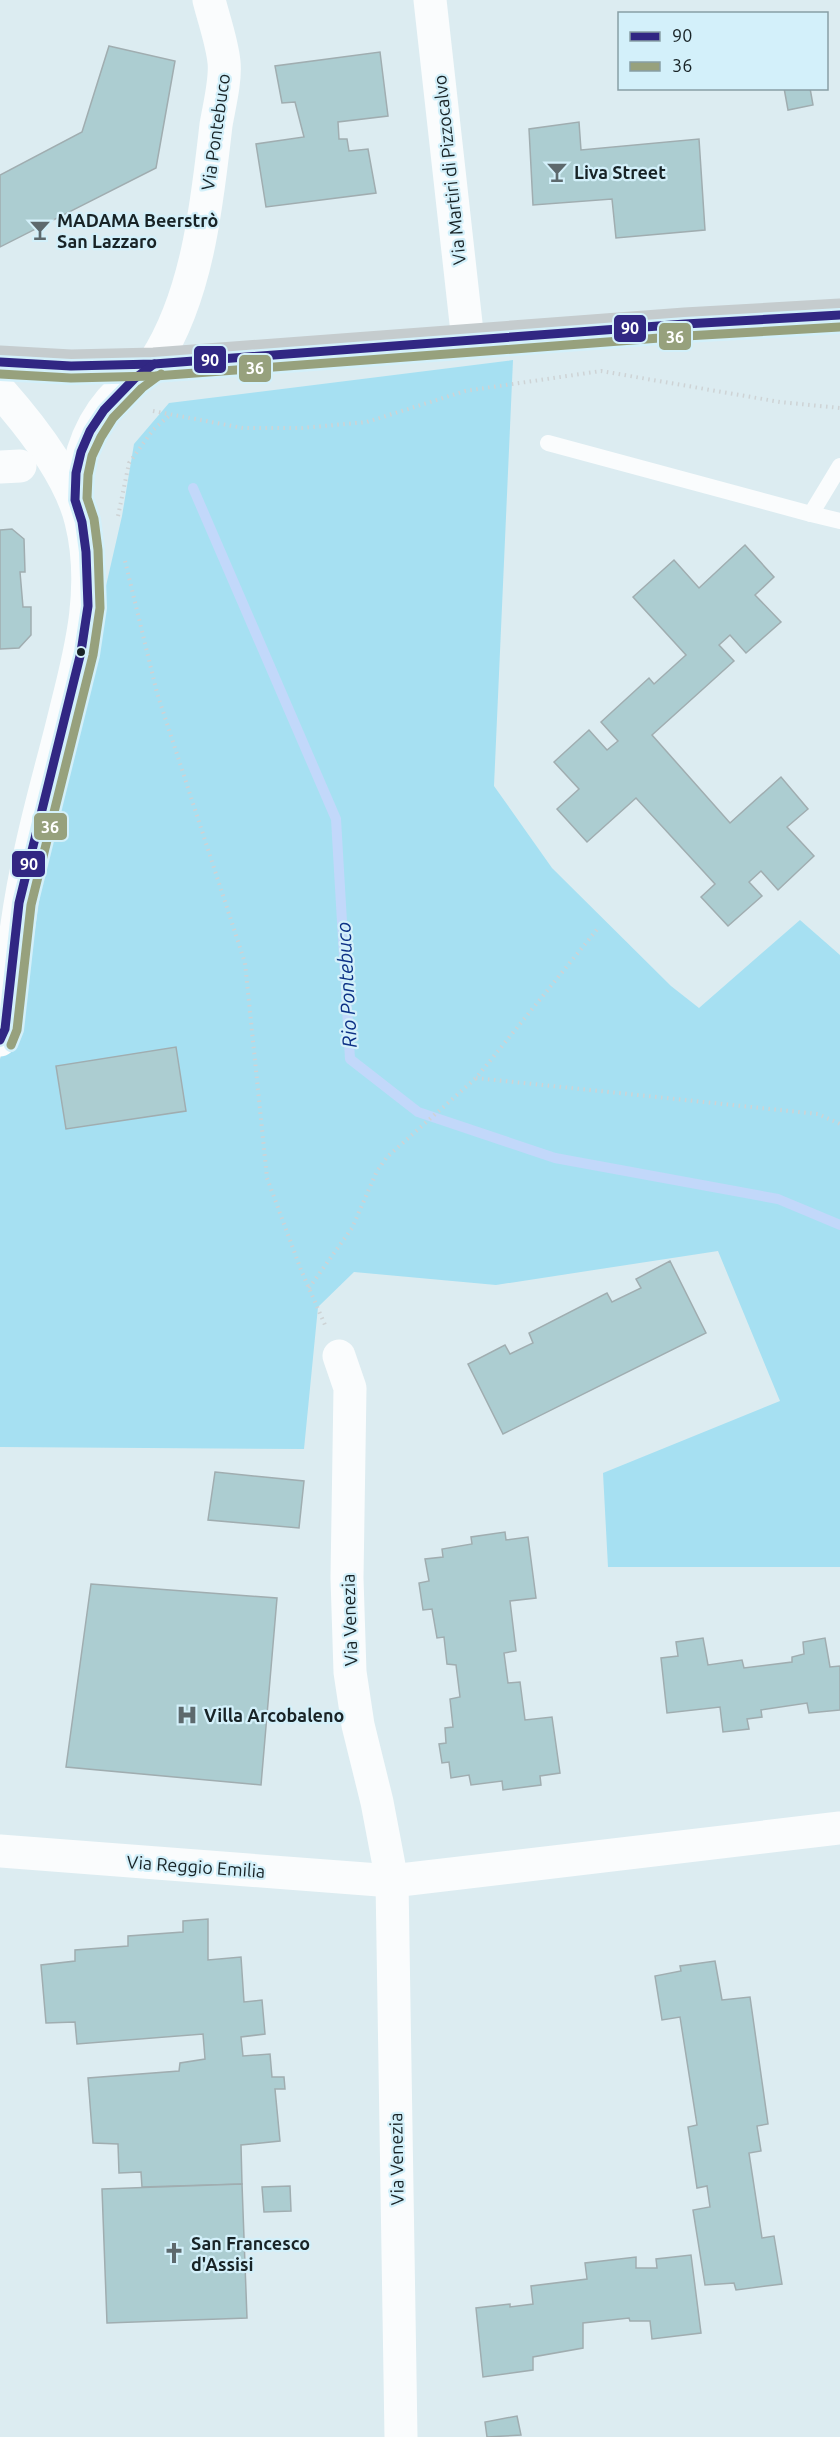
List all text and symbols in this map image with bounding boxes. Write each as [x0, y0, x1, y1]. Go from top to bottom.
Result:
legend [618, 12, 828, 90]
text: 90 [672, 25, 692, 45]
text: 36 [672, 55, 692, 75]
street label: Via Pontebuco [197, 72, 233, 192]
street label: Via Martiri di Pizzocalvo [429, 74, 469, 266]
bar icon: Liva Street [545, 160, 569, 184]
place label: Liva Street [574, 162, 666, 182]
place label: MADAMA Beerstrò San Lazzaro [57, 210, 218, 251]
bar icon: MADAMA Beerstrò San Lazzaro [28, 218, 52, 242]
line badge: 90 [613, 314, 647, 343]
text: 90 [621, 319, 639, 337]
line badge: 36 [658, 322, 692, 351]
text: 36 [666, 328, 684, 346]
line badge: 90 [193, 345, 227, 374]
text: 90 [201, 351, 219, 369]
line badge: 36 [238, 354, 272, 383]
text: 36 [246, 359, 264, 377]
unlabelled marker [75, 646, 87, 658]
line badge: 36 [33, 812, 68, 841]
text: 36 [41, 818, 59, 836]
line badge: 90 [11, 850, 46, 878]
text: 90 [20, 855, 38, 873]
water label: Rio Pontebuco [331, 921, 361, 1048]
street label: Via Venezia [337, 1573, 361, 1667]
hospital icon: Villa Arcobaleno [175, 1703, 199, 1727]
place label: Villa Arcobaleno [204, 1705, 344, 1725]
street label: Via Reggio Emilia [126, 1851, 266, 1881]
street label: Via Venezia [385, 2113, 407, 2205]
place label: San Francesco d'Assisi [191, 2233, 310, 2274]
church icon: San Francesco d'Assisi [162, 2241, 186, 2265]

